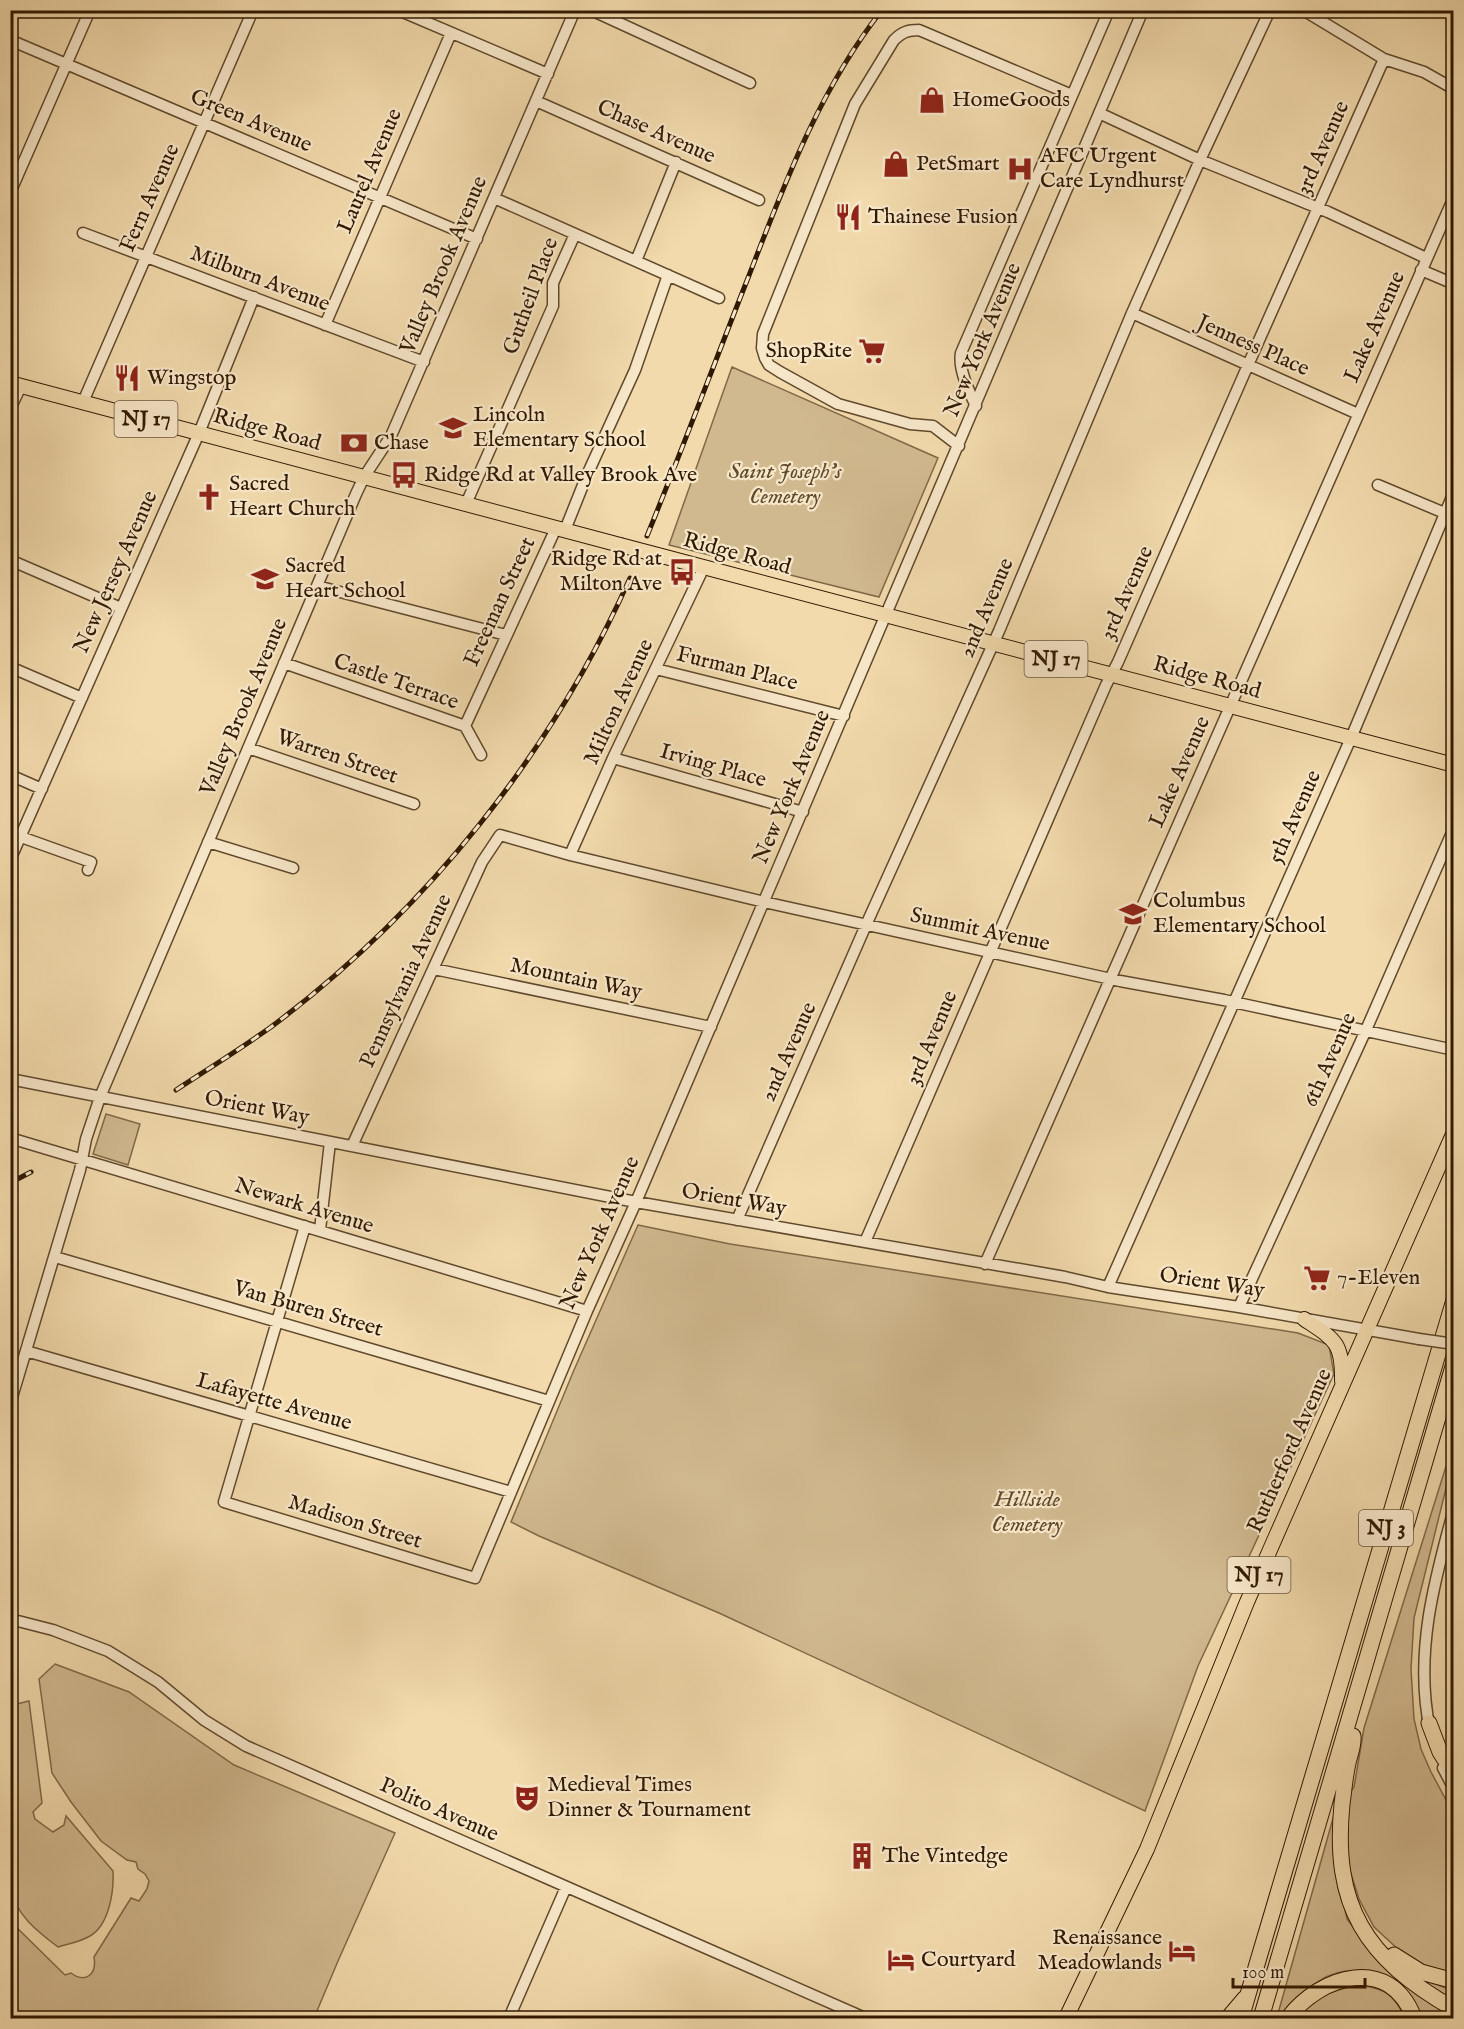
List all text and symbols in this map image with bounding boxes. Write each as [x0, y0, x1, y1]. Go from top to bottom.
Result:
street label: Green Avenue [186, 83, 316, 159]
shop icon: HomeGoods [917, 85, 947, 115]
place label: HomeGoods [952, 86, 1070, 114]
street label: Chase Avenue [592, 93, 720, 171]
street label: 3rd Avenue [1290, 97, 1356, 199]
street label: Laurel Avenue [331, 104, 409, 238]
street label: Fern Avenue [114, 139, 186, 257]
place label: AFC Urgent Care Lyndhurst [1039, 142, 1185, 195]
shop icon: PetSmart [881, 149, 911, 179]
place label: PetSmart [916, 150, 1000, 178]
hospital icon: AFC Urgent Care Lyndhurst [1005, 154, 1035, 184]
street label: Valley Brook Avenue [394, 172, 494, 359]
restaurant icon: Thainese Fusion [833, 202, 863, 232]
place label: Thainese Fusion [868, 203, 1018, 231]
street label: Gutheil Place [497, 234, 565, 358]
street label: Milburn Avenue [186, 240, 334, 318]
street label: New York Avenue [938, 259, 1028, 421]
street label: Lake Avenue [1338, 267, 1412, 387]
street label: Jenness Place [1190, 308, 1314, 383]
supermarket icon: ShopRite [857, 336, 887, 366]
place label: ShopRite [766, 337, 852, 365]
restaurant icon: Wingstop [112, 363, 142, 393]
place label: Wingstop [147, 364, 237, 392]
road number: NJ 17 [114, 401, 178, 437]
place label: Lincoln Elementary School [473, 401, 646, 454]
street label: Ridge Road [210, 402, 324, 458]
school or university icon: Lincoln Elementary School [438, 413, 468, 443]
bank icon: Chase [339, 428, 369, 458]
place label: Chase [374, 429, 429, 457]
park label: Saint Joseph's Cemetery [729, 458, 842, 511]
bus stop icon: Ridge Rd at Valley Brook Ave [389, 460, 419, 490]
place label: Ridge Rd at Valley Brook Ave [424, 461, 697, 489]
place label: Sacred Heart Church [229, 470, 356, 523]
church icon: Sacred Heart Church [194, 482, 224, 512]
street label: New Jersey Avenue [68, 486, 164, 658]
street label: Ridge Road [680, 526, 794, 582]
street label: Freeman Street [458, 532, 542, 671]
street label: 3rd Avenue [1094, 542, 1160, 644]
place label: Ridge Rd at Milton Ave [551, 545, 662, 598]
place label: Sacred Heart School [285, 552, 406, 605]
street label: 2nd Avenue [953, 554, 1021, 662]
bus stop icon: Ridge Rd at Milton Ave [667, 557, 697, 587]
school or university icon: Sacred Heart School [250, 564, 280, 594]
street label: Valley Brook Avenue [194, 614, 294, 801]
street label: Milton Avenue [578, 635, 660, 769]
street label: Furman Place [673, 640, 801, 698]
road number: NJ 17 [1024, 641, 1088, 677]
street label: Castle Terrace [330, 647, 462, 717]
street label: Ridge Road [1150, 650, 1264, 706]
street label: New York Avenue [747, 706, 837, 868]
street label: Lake Avenue [1143, 712, 1217, 832]
street label: Warren Street [273, 723, 402, 791]
street label: Irving Place [657, 737, 769, 795]
street label: 5th Avenue [1262, 766, 1328, 868]
place label: Columbus Elementary School [1153, 887, 1326, 940]
street label: Pennsylvania Avenue [354, 890, 458, 1072]
school or university icon: Columbus Elementary School [1118, 899, 1148, 929]
street label: Summit Avenue [908, 902, 1052, 958]
street label: Mountain Way [507, 951, 645, 1007]
street label: 3rd Avenue [900, 986, 964, 1090]
street label: 2nd Avenue [755, 998, 823, 1106]
street label: 6th Avenue [1297, 1008, 1363, 1112]
street label: Orient Way [202, 1084, 312, 1132]
street label: New York Avenue [554, 1152, 646, 1314]
street label: Newark Avenue [231, 1172, 377, 1240]
street label: Orient Way [679, 1177, 789, 1223]
street label: Orient Way [1157, 1261, 1267, 1305]
supermarket icon: 7-Eleven [1302, 1263, 1332, 1293]
place label: 7-Eleven [1337, 1264, 1421, 1292]
street label: Van Buren Street [229, 1274, 386, 1344]
street label: Rutherford Avenue [1241, 1364, 1339, 1538]
street label: Lafayette Avenue [193, 1366, 355, 1438]
park label: Hillside Cemetery [992, 1486, 1063, 1539]
street label: Madison Street [285, 1488, 426, 1556]
road number: NJ 3 [1359, 1510, 1413, 1546]
road number: NJ 17 [1228, 1557, 1290, 1593]
street label: Polito Avenue [375, 1771, 503, 1849]
place label: Medieval Times Dinner & Tournament [547, 1771, 752, 1824]
theatre icon: Medieval Times Dinner & Tournament [512, 1783, 542, 1813]
building icon: The Vintedge [847, 1841, 877, 1871]
place label: The Vintedge [882, 1842, 1008, 1870]
place label: Renaissance Meadowlands [1037, 1924, 1162, 1977]
hotel icon: Renaissance Meadowlands [1167, 1936, 1197, 1966]
hotel icon: Courtyard [886, 1945, 916, 1975]
place label: Courtyard [921, 1946, 1016, 1974]
scale bar [1233, 1951, 1365, 1989]
text: 100 m [1242, 1962, 1284, 1985]

